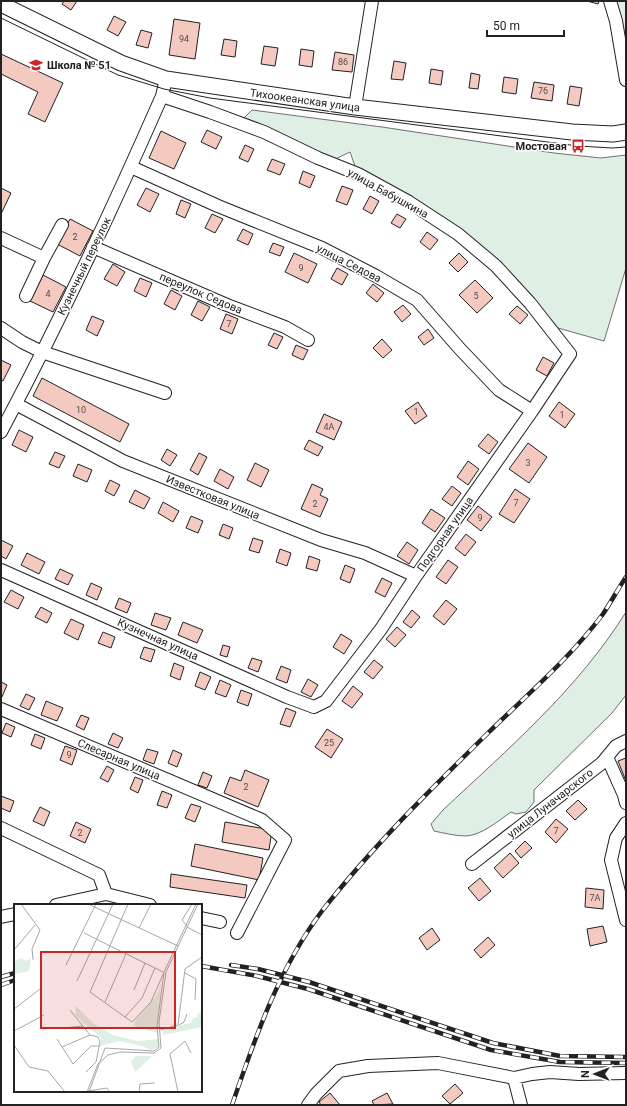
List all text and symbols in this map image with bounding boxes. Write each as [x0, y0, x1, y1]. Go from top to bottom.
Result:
scale bar [487, 12, 564, 38]
text: 50 m [493, 19, 520, 33]
house number: 94 [179, 34, 189, 44]
school or university icon: Школа № 51 [28, 57, 44, 73]
house number: 86 [338, 57, 348, 67]
place label: Школа № 51 [47, 59, 111, 72]
street label: Тихоокеанская улица [249, 86, 361, 115]
house number: 76 [538, 86, 548, 96]
bus stop icon: Мостовая [570, 138, 586, 154]
place label: Мостовая [516, 140, 567, 153]
street label: улица Бабушкина [345, 166, 431, 221]
street label: Кузнечный переулок [55, 215, 114, 317]
house number: 2 [72, 232, 78, 242]
street label: улица Седова [314, 242, 383, 285]
house number: 9 [298, 263, 304, 273]
street label: переулок Седова [157, 270, 244, 317]
house number: 4 [45, 289, 51, 299]
house number: 5 [473, 291, 479, 301]
house number: 7 [226, 319, 232, 329]
house number: 10 [76, 405, 86, 415]
house number: 1 [413, 407, 419, 417]
house number: 1 [559, 410, 565, 420]
house number: 4А [324, 422, 335, 432]
house number: 3 [525, 458, 531, 468]
street label: Известковая улица [164, 473, 262, 522]
street label: Подгорная улица [415, 494, 476, 574]
house number: 7 [513, 498, 519, 508]
house number: 2 [312, 499, 318, 509]
house number: 9 [477, 513, 483, 523]
street label: Кузнечная улица [115, 616, 200, 663]
street label: Слесарная улица [76, 736, 162, 783]
house number: 25 [324, 738, 334, 748]
house number: 9 [66, 750, 72, 760]
street label: улица Луначарского [505, 766, 596, 841]
house number: 2 [243, 782, 249, 792]
house number: 7 [553, 826, 559, 836]
house number: 2 [77, 828, 83, 838]
house number: 7А [590, 893, 601, 903]
inset map [14, 904, 202, 1092]
north arrow [575, 1054, 615, 1094]
text: N [579, 1070, 592, 1078]

